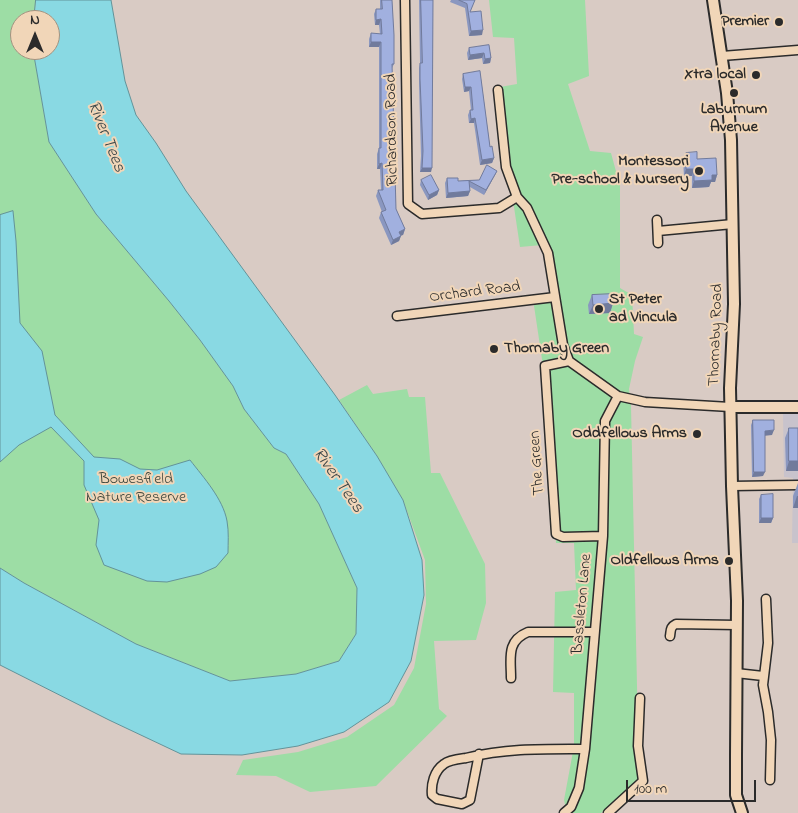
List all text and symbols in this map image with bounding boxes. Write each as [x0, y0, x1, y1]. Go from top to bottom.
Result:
north arrow [10, 10, 60, 60]
text: N [30, 10, 40, 31]
place label: Premier [721, 12, 769, 32]
marker: Premier [773, 16, 785, 28]
place label: Xtra local [684, 65, 746, 85]
marker: Xtra local [750, 69, 762, 81]
street label: Richardson Road [382, 74, 404, 186]
marker: Laburnum Avenue [728, 87, 740, 99]
water label: River Tees [81, 98, 129, 176]
place label: Laburnum Avenue [701, 100, 767, 138]
place label: Montessori Pre-school & Nursery [552, 152, 689, 190]
marker: Montessori Pre-school & Nursery [693, 165, 705, 177]
street label: Orchard Road [428, 278, 522, 308]
street label: Thornaby Road [706, 283, 728, 387]
place label: St Peter ad Vincula [609, 290, 677, 328]
marker: St Peter ad Vincula [593, 303, 605, 315]
place label: Thornaby Green [504, 339, 609, 359]
marker: Thornaby Green [488, 343, 500, 355]
place label: Oddfellows Arms [572, 424, 687, 444]
marker: Oddfellows Arms [691, 428, 703, 440]
street label: The Green [526, 430, 550, 496]
water label: River Tees [307, 444, 367, 518]
park label: Bowesfield Nature Reserve [86, 470, 186, 508]
place label: Oldfellows Arms [611, 551, 719, 571]
street label: Bassleton Lane [569, 553, 597, 655]
marker: Oldfellows Arms [723, 555, 735, 567]
scale bar [628, 770, 758, 802]
text: 100 m [634, 778, 667, 800]

